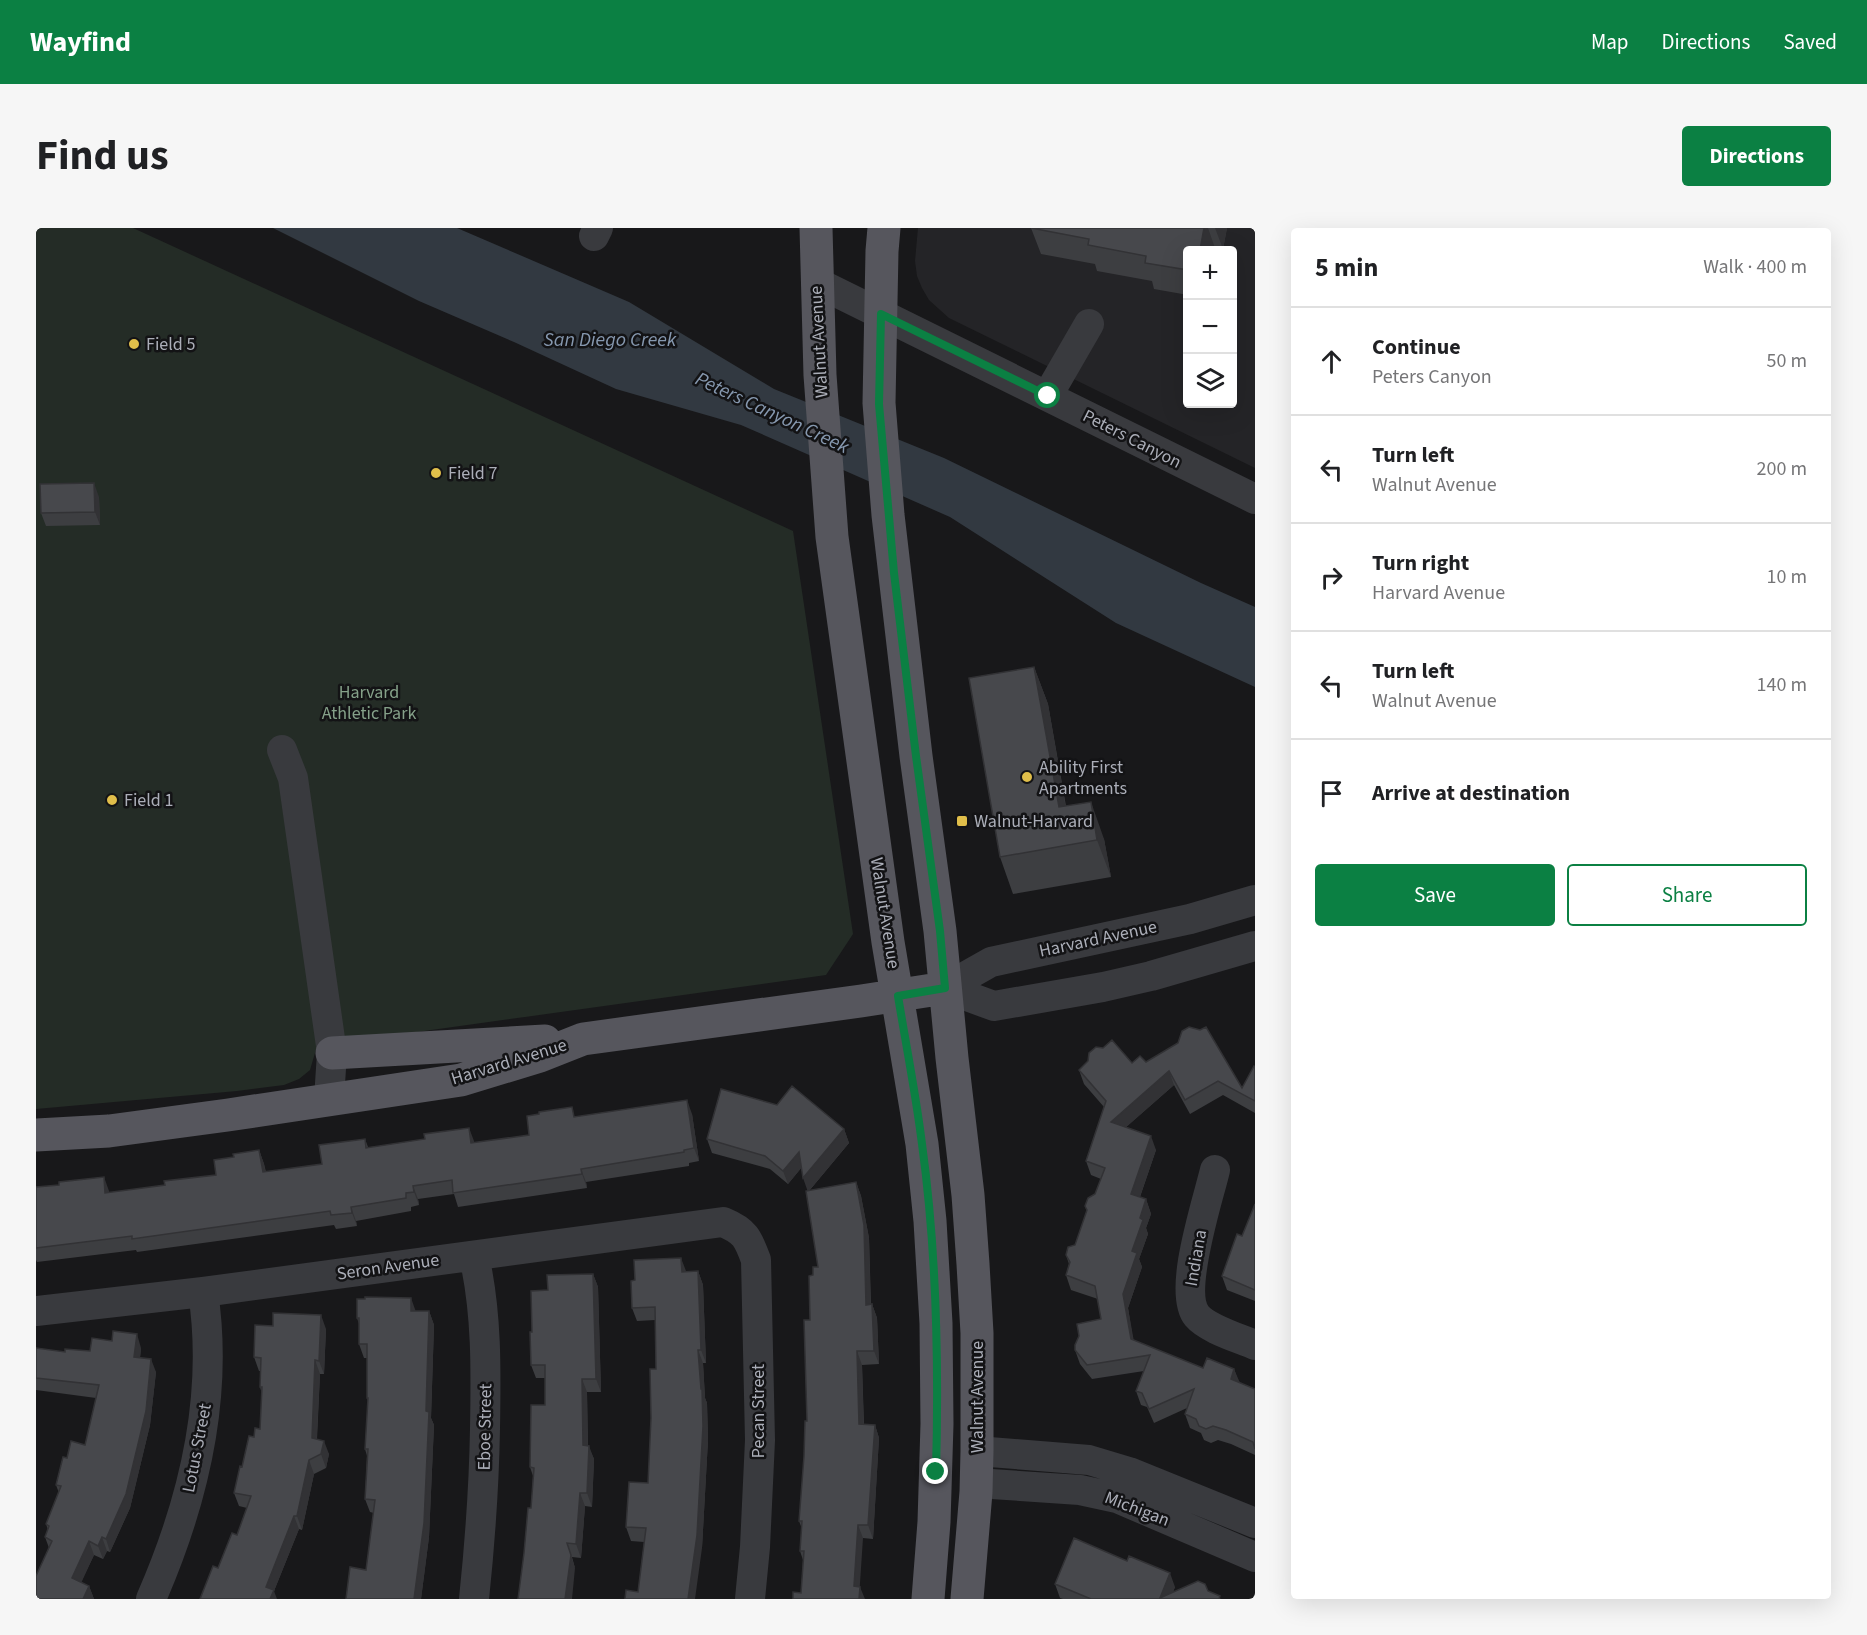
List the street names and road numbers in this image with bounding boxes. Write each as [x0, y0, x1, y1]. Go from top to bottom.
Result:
street label: Walnut Avenue [804, 285, 834, 399]
street label: Peters Canyon [1078, 403, 1186, 475]
street label: Walnut Avenue [864, 856, 906, 970]
street label: Harvard Avenue [1037, 914, 1159, 964]
street label: Harvard Avenue [448, 1033, 570, 1091]
street label: Indiana [1179, 1228, 1213, 1288]
street label: Seron Avenue [335, 1247, 441, 1287]
street label: Walnut Avenue [965, 1341, 990, 1453]
street label: Pecan Street [746, 1364, 771, 1458]
street label: Eboe Street [472, 1383, 498, 1471]
street label: Lotus Street [176, 1401, 218, 1495]
street label: Michigan [1101, 1485, 1173, 1533]

